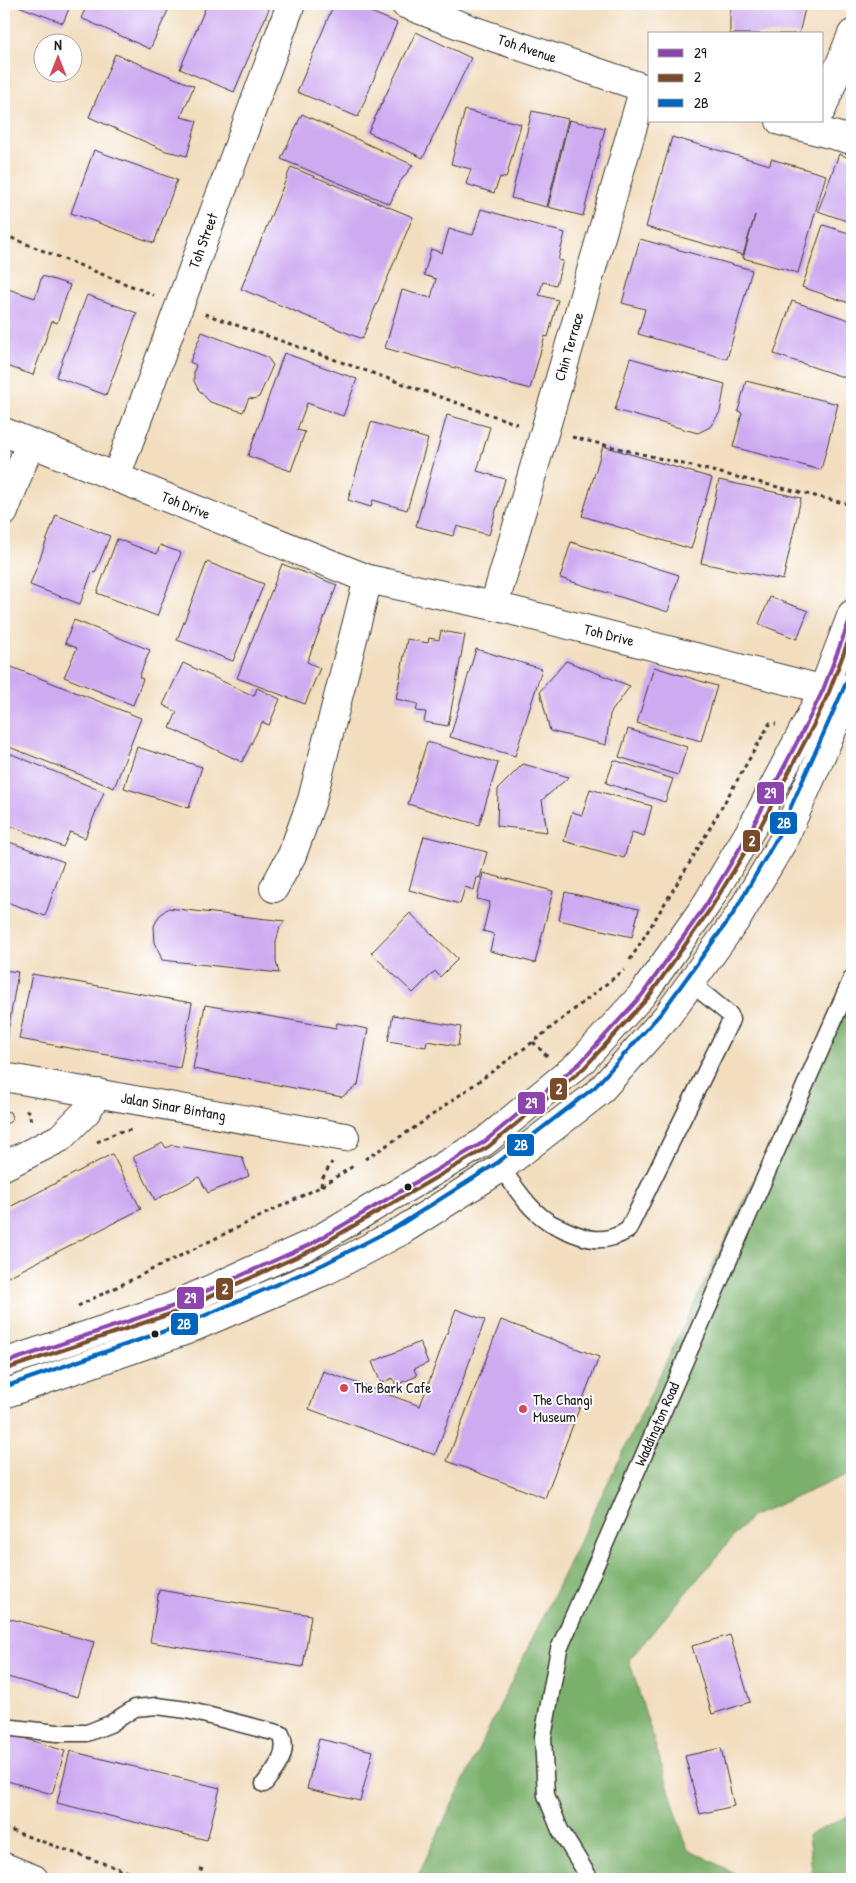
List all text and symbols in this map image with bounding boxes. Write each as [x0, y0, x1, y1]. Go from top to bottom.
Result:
street label: Toh Avenue [495, 28, 560, 68]
north arrow [32, 32, 82, 82]
legend [648, 32, 824, 122]
text: N [54, 35, 62, 54]
text: 29 [694, 42, 707, 63]
text: 2 [694, 66, 701, 87]
text: 2B [694, 92, 709, 113]
street label: Toh Street [183, 209, 223, 271]
street label: Chin Terrace [549, 310, 589, 383]
street label: Toh Drive [158, 486, 214, 524]
street label: Toh Drive [582, 618, 636, 651]
line badge: 29 [756, 781, 785, 805]
text: 29 [764, 783, 777, 802]
line badge: 2B [769, 811, 798, 835]
text: 2B [777, 813, 791, 832]
line badge: 2 [742, 829, 761, 853]
text: 2 [749, 831, 756, 850]
line badge: 2 [549, 1077, 568, 1101]
text: 2 [556, 1079, 563, 1098]
street label: Jalan Sinar Bintang [119, 1087, 228, 1126]
line badge: 29 [517, 1091, 546, 1115]
text: 29 [525, 1093, 538, 1112]
line badge: 2B [506, 1133, 535, 1157]
text: 2B [514, 1135, 528, 1154]
unlabelled marker [403, 1182, 413, 1192]
line badge: 2 [215, 1277, 234, 1301]
text: 2 [222, 1279, 229, 1298]
line badge: 29 [176, 1286, 205, 1310]
text: 29 [184, 1288, 197, 1307]
line badge: 2B [170, 1312, 199, 1336]
text: 2B [177, 1314, 191, 1333]
unlabelled marker [150, 1329, 160, 1339]
place label: The Bark Cafe [354, 1377, 431, 1398]
street label: Waddington Road [629, 1379, 684, 1469]
marker: The Bark Cafe [338, 1382, 350, 1394]
place label: The Changi Museum [533, 1389, 593, 1427]
marker: The Changi Museum [517, 1403, 529, 1415]

